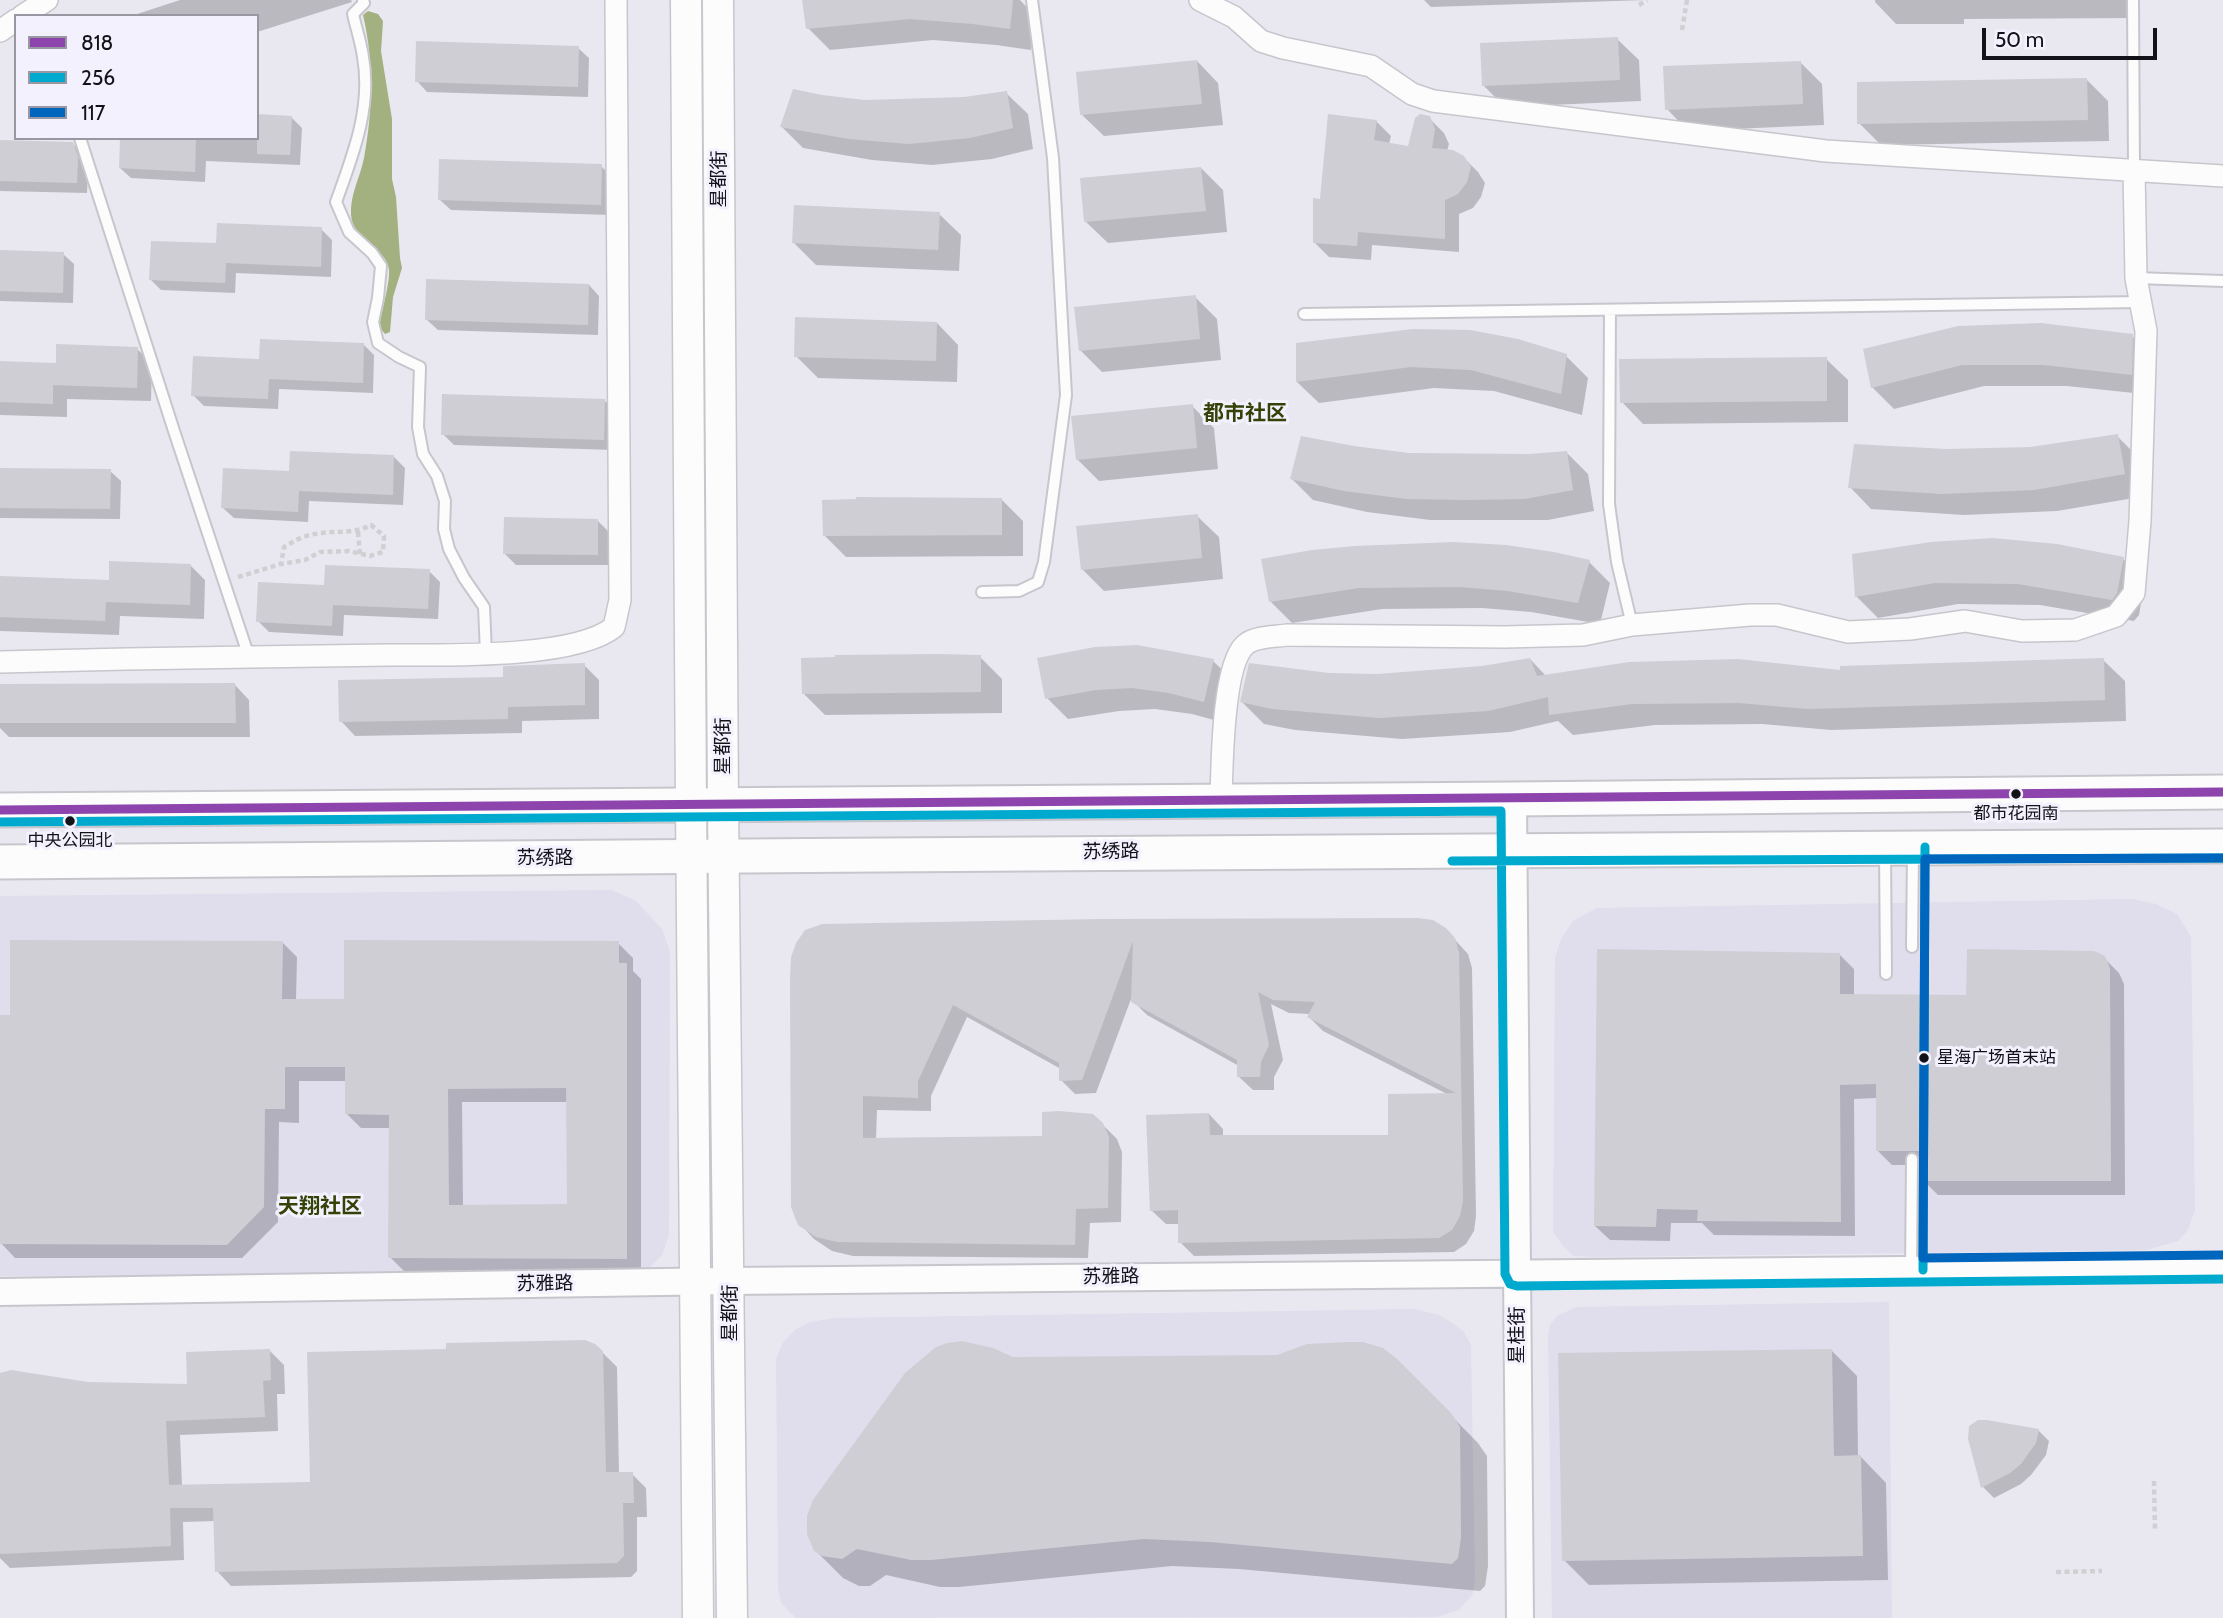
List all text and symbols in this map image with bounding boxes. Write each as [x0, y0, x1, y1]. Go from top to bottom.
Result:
legend [14, 14, 259, 140]
scale bar [1985, 14, 2160, 58]
text: 50 m [1995, 27, 2044, 52]
text: 818 [81, 30, 113, 55]
text: 256 [81, 65, 115, 90]
text: 117 [81, 100, 105, 125]
street label: 星都街 [708, 151, 730, 207]
district label: 都市社区 [1203, 401, 1287, 427]
street label: 星都街 [712, 718, 734, 774]
marker: 都市花园南 [2009, 787, 2023, 801]
place label: 都市花园南 [1974, 804, 2058, 824]
marker: 中央公园北 [63, 814, 77, 828]
place label: 中央公园北 [28, 831, 112, 851]
street label: 苏绣路 [1082, 840, 1140, 864]
street label: 苏绣路 [517, 847, 573, 869]
place label: 星海广场首末站 [1937, 1048, 2056, 1068]
marker: 星海广场首末站 [1917, 1051, 1931, 1065]
district label: 天翔社区 [278, 1194, 362, 1220]
street label: 苏雅路 [1082, 1265, 1140, 1289]
street label: 苏雅路 [516, 1272, 574, 1296]
street label: 星都街 [719, 1285, 741, 1341]
street label: 星桂街 [1506, 1307, 1528, 1363]

